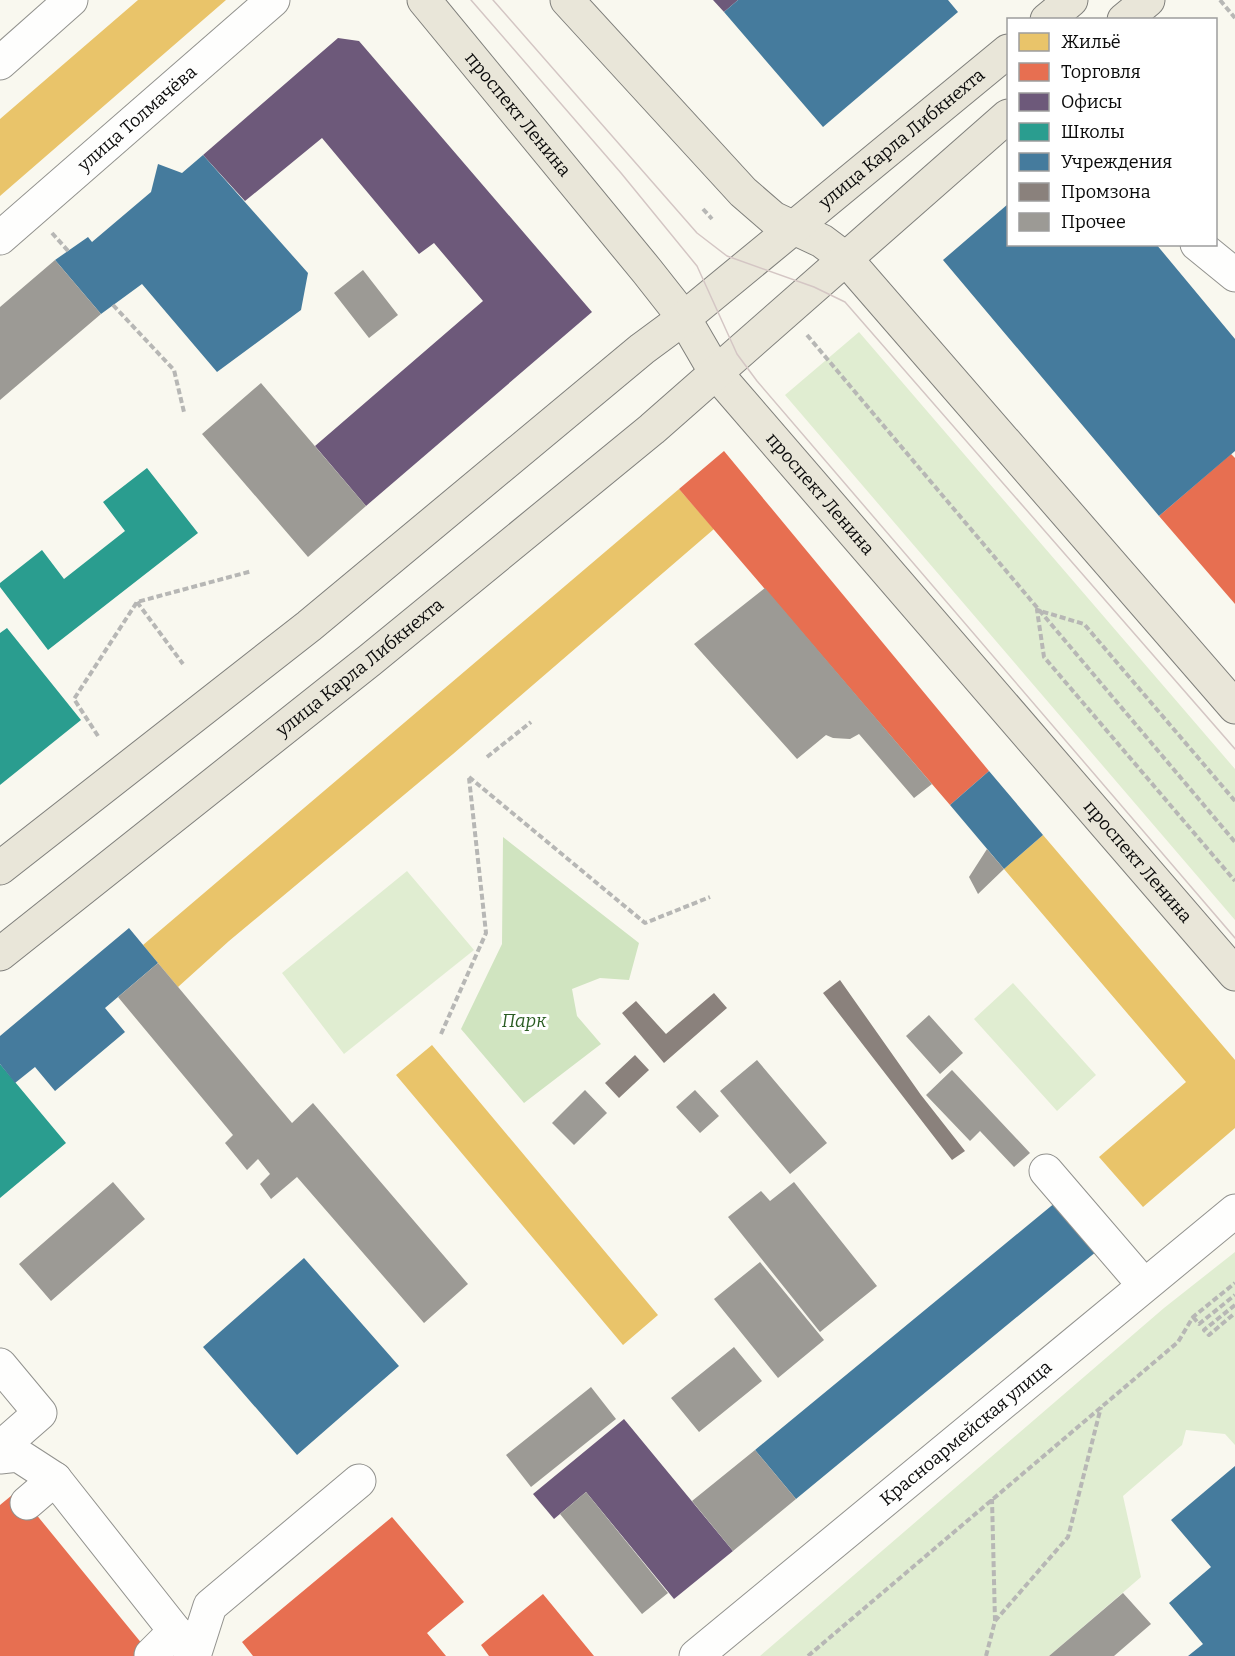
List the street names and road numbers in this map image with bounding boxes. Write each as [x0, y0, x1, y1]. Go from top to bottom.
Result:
street label: проспект Ленина [460, 48, 576, 181]
street label: улица Толмачёва [72, 61, 201, 177]
street label: улица Карла Либкнехта [814, 64, 989, 214]
street label: проспект Ленина [761, 428, 879, 560]
street label: улица Карла Либкнехта [271, 593, 448, 742]
street label: проспект Ленина [1079, 796, 1197, 927]
street label: Красноармейская улица [876, 1356, 1056, 1510]

